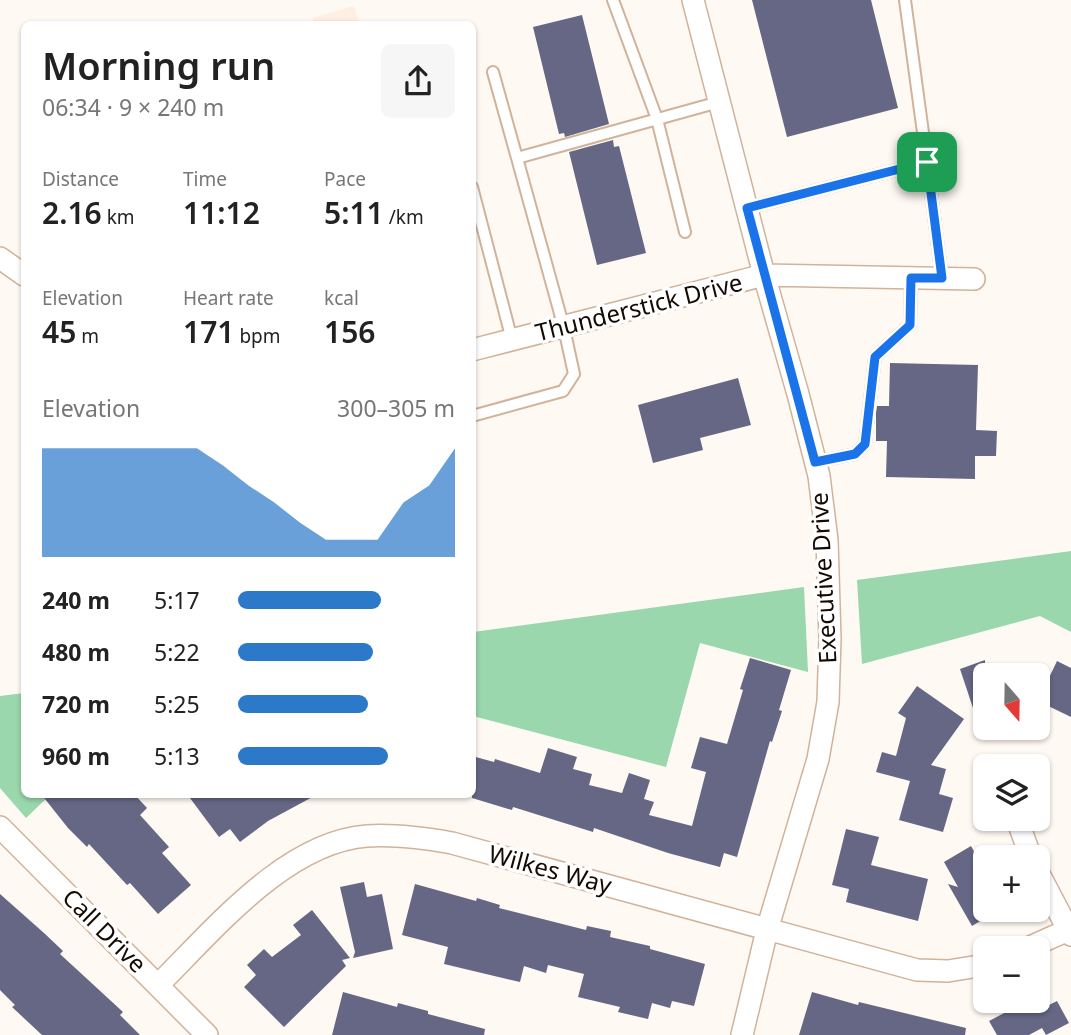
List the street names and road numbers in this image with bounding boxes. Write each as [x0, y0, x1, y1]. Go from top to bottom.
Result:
street label: Thunderstick Drive [532, 265, 746, 348]
street label: Executive Drive [802, 492, 843, 665]
street label: Wilkes Way [485, 836, 616, 901]
street label: Call Drive [56, 881, 154, 979]

